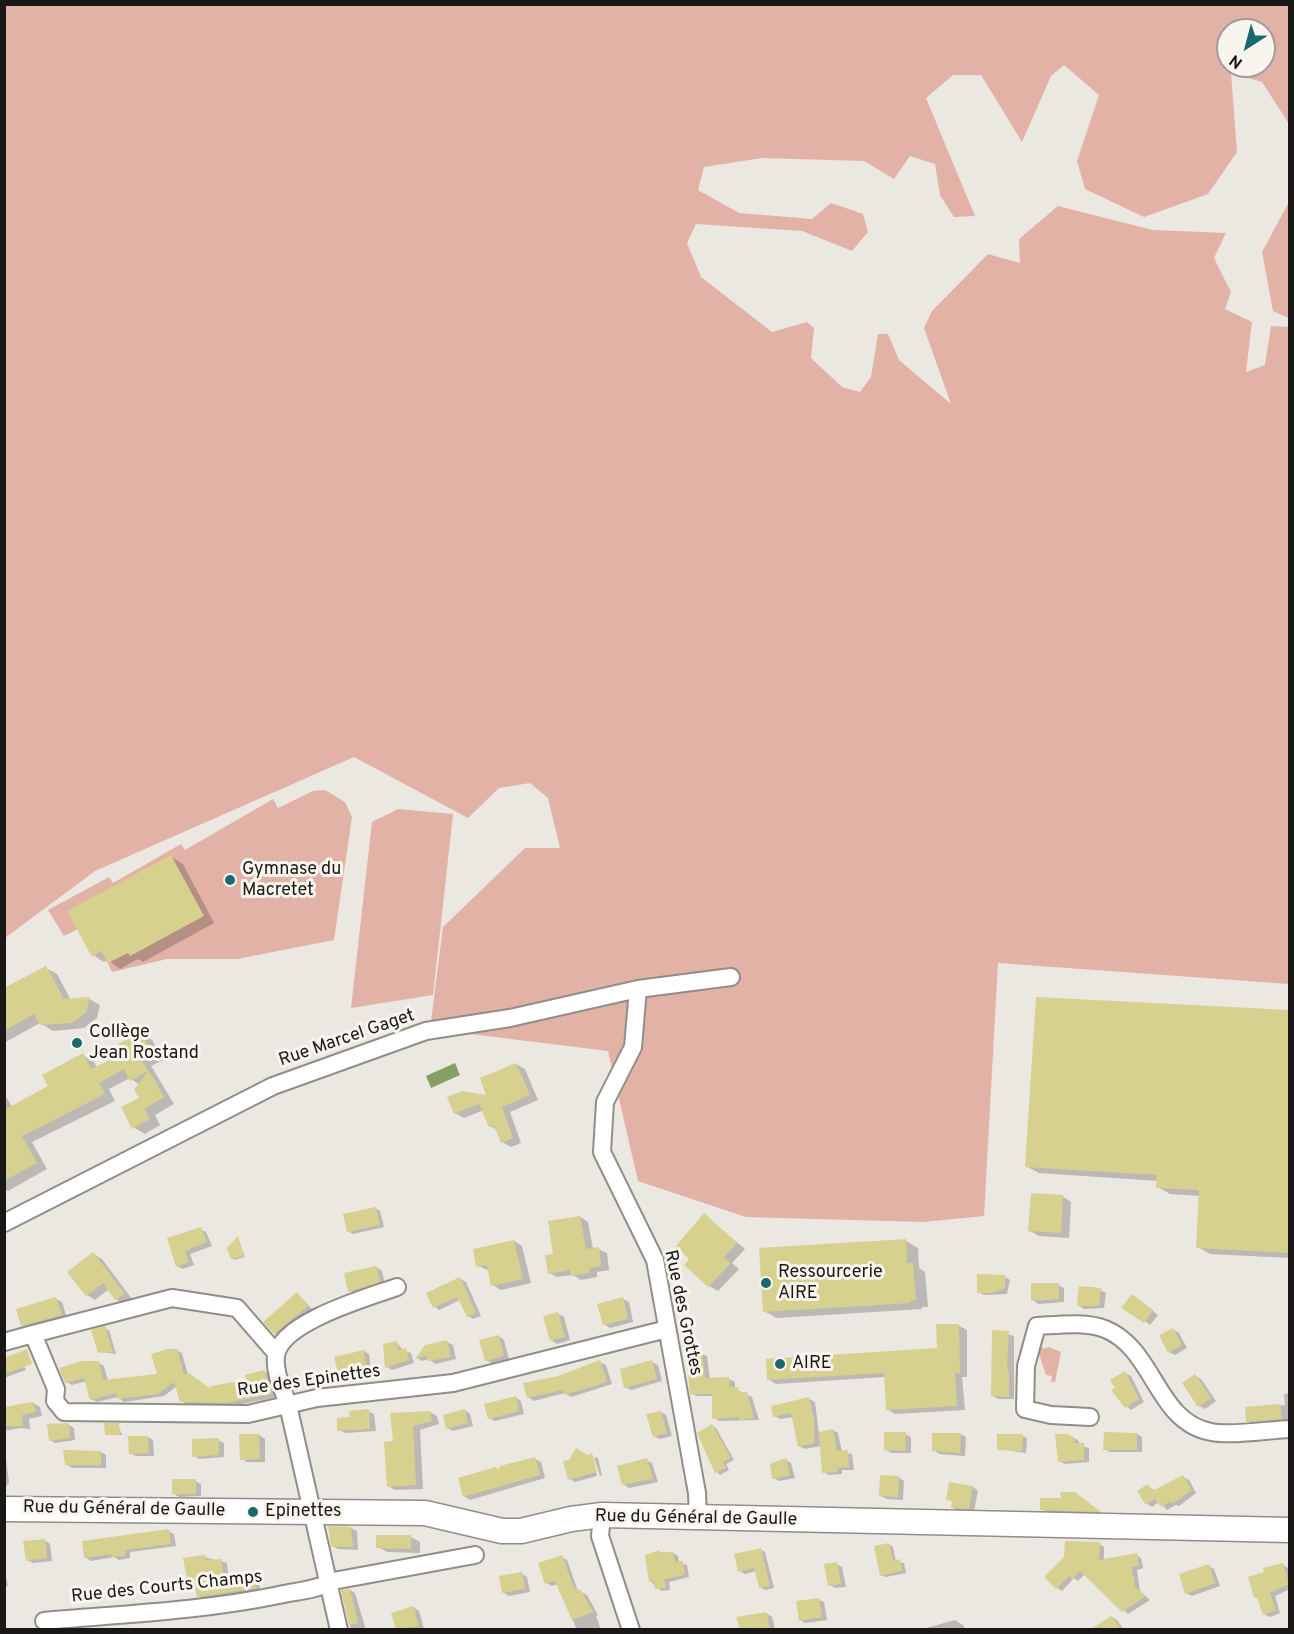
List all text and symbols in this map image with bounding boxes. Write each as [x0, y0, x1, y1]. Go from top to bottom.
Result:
north arrow [1216, 18, 1276, 78]
text: N [1226, 49, 1247, 72]
place label: Gymnase du Macretet [242, 859, 341, 902]
marker: Gymnase du Macretet [223, 873, 237, 887]
street label: Rue Marcel Gaget [276, 1006, 418, 1072]
place label: Collège Jean Rostand [89, 1022, 199, 1064]
marker: Collège Jean Rostand [70, 1036, 84, 1050]
street label: Rue des Grottes [658, 1248, 706, 1378]
place label: Ressourcerie AIRE [778, 1262, 883, 1304]
marker: Ressourcerie AIRE [759, 1276, 773, 1290]
place label: AIRE [792, 1353, 832, 1375]
marker: AIRE [773, 1357, 787, 1371]
street label: Rue des Epinettes [236, 1361, 382, 1403]
street label: Rue du Général de Gaulle [23, 1497, 225, 1523]
place label: Epinettes [265, 1501, 341, 1523]
marker: Epinettes [246, 1505, 260, 1519]
street label: Rue du Général de Gaulle [595, 1506, 797, 1532]
street label: Rue des Courts Champs [70, 1567, 264, 1609]

